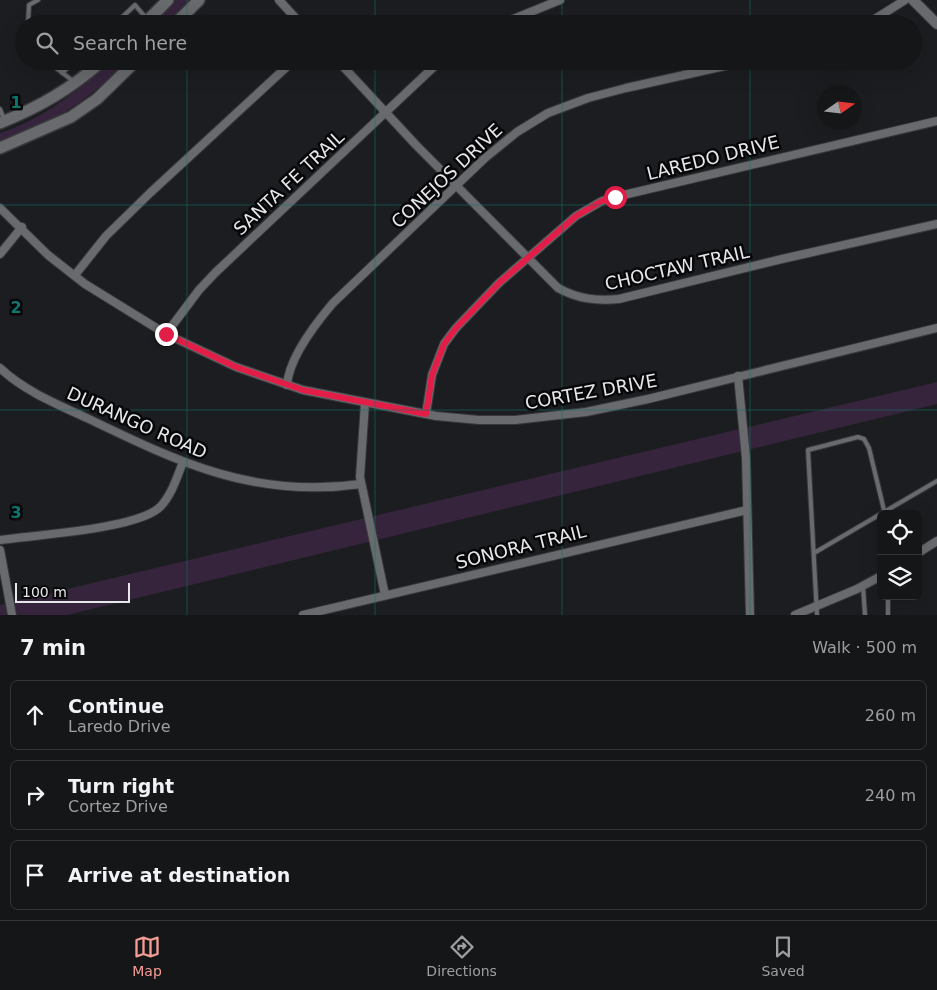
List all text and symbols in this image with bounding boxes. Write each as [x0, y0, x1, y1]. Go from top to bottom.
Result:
search box [15, 15, 922, 70]
icon: search [33, 29, 61, 57]
text: Search here [73, 32, 187, 54]
north arrow [817, 85, 862, 130]
text: 1 [10, 93, 22, 112]
street label: CONEJOS DRIVE [387, 119, 506, 232]
street label: SANTA FE TRAIL [229, 126, 348, 239]
street label: LAREDO DRIVE [644, 131, 781, 184]
route start [604, 186, 627, 209]
street label: CHOCTAW TRAIL [603, 241, 751, 294]
text: 2 [10, 298, 22, 317]
route end [155, 323, 178, 346]
street label: CORTEZ DRIVE [523, 370, 659, 413]
street label: DURANGO ROAD [64, 382, 210, 463]
text: 3 [10, 503, 22, 522]
map controls [877, 510, 922, 600]
button: locate [877, 510, 922, 555]
street label: SONORA TRAIL [454, 520, 588, 573]
button: layers [877, 555, 922, 600]
scale bar [15, 580, 130, 603]
text: 100 m [22, 584, 67, 600]
text: 7 min [20, 636, 86, 660]
text: Walk · 500 m [812, 638, 917, 657]
text: Continue [68, 695, 164, 717]
icon: ahead [21, 701, 49, 729]
text: 260 m [865, 706, 916, 725]
text: Laredo Drive [68, 717, 170, 736]
text: Turn right [68, 775, 174, 797]
icon: right [21, 781, 49, 809]
text: 240 m [865, 786, 916, 805]
text: Cortez Drive [68, 797, 168, 816]
icon: arrive [21, 861, 49, 889]
text: Arrive at destination [68, 864, 290, 886]
tab: Map [132, 933, 162, 979]
tab: Directions [426, 933, 497, 979]
tab: Saved [761, 933, 805, 979]

